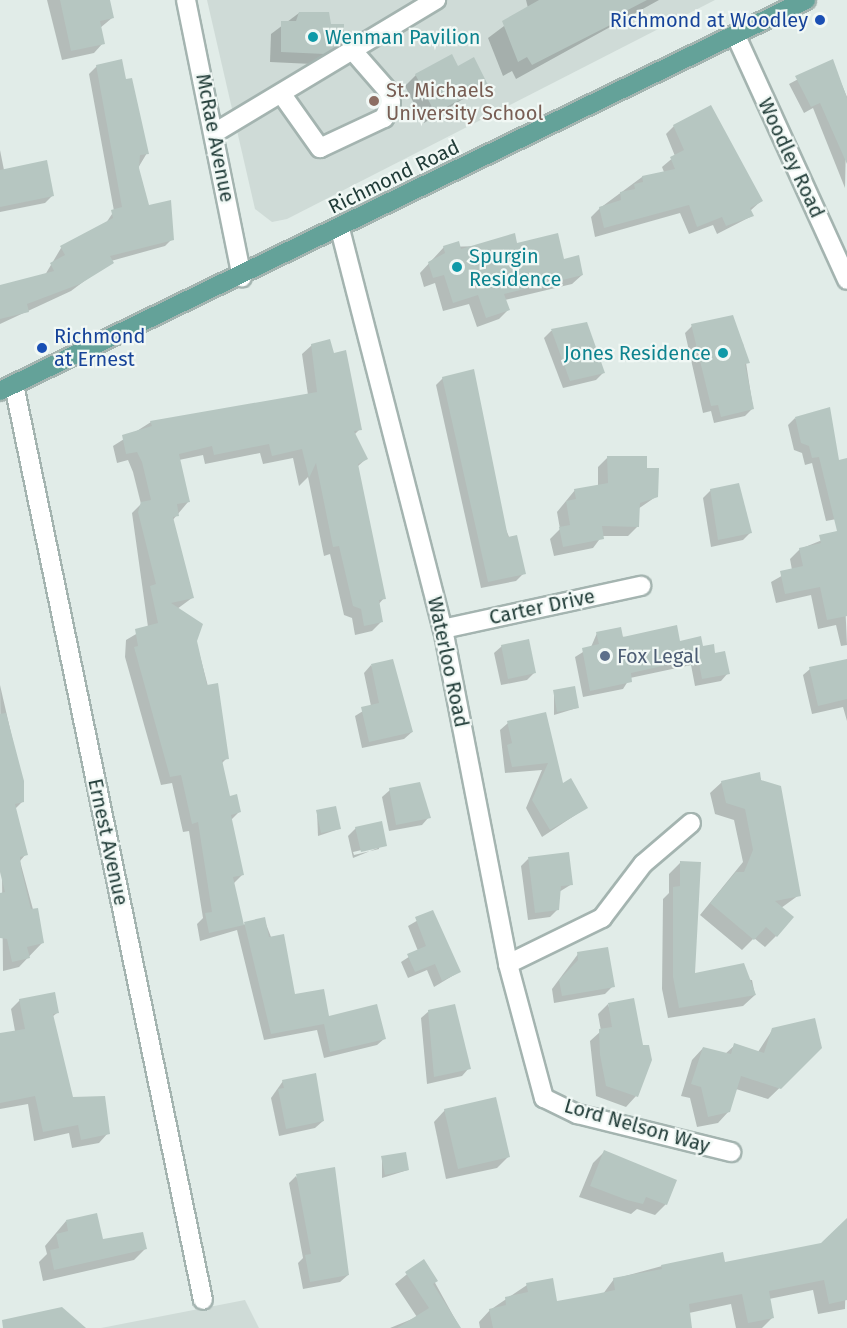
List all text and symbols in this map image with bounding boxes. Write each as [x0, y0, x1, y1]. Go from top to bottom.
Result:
place label: Richmond at Woodley [610, 8, 808, 32]
marker: Richmond at Woodley [813, 13, 827, 27]
place label: Wenman Pavilion [325, 25, 480, 49]
marker: Wenman Pavilion [306, 30, 320, 44]
street label: McRae Avenue [191, 72, 239, 204]
place label: St. Michaels University School [386, 78, 543, 125]
marker: St. Michaels University School [367, 94, 381, 108]
street label: Woodley Road [753, 94, 829, 222]
street label: Richmond Road [325, 135, 463, 219]
place label: Spurgin Residence [469, 244, 561, 291]
marker: Spurgin Residence [450, 260, 464, 274]
place label: Richmond at Ernest [54, 324, 146, 371]
marker: Richmond at Ernest [35, 341, 49, 355]
place label: Jones Residence [564, 341, 711, 365]
marker: Jones Residence [716, 346, 730, 360]
street label: Carter Drive [487, 584, 597, 630]
street label: Waterloo Road [422, 595, 474, 729]
place label: Fox Legal [617, 644, 700, 668]
marker: Fox Legal [598, 649, 612, 663]
street label: Ernest Avenue [83, 776, 133, 908]
street label: Lord Nelson Way [561, 1094, 713, 1158]

